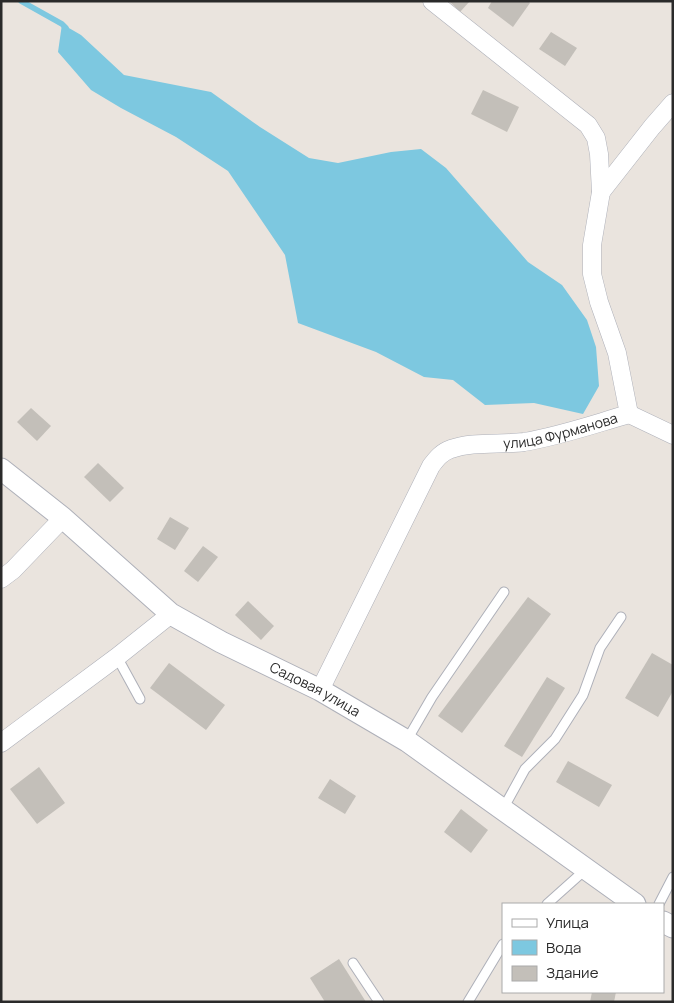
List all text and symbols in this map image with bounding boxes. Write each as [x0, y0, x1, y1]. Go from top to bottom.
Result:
street label: улица Фурманова [503, 408, 620, 452]
street label: Садовая улица [267, 657, 364, 721]
legend [502, 903, 664, 993]
text: Улица [546, 912, 589, 933]
text: Вода [546, 937, 581, 958]
text: Здание [546, 962, 599, 983]

